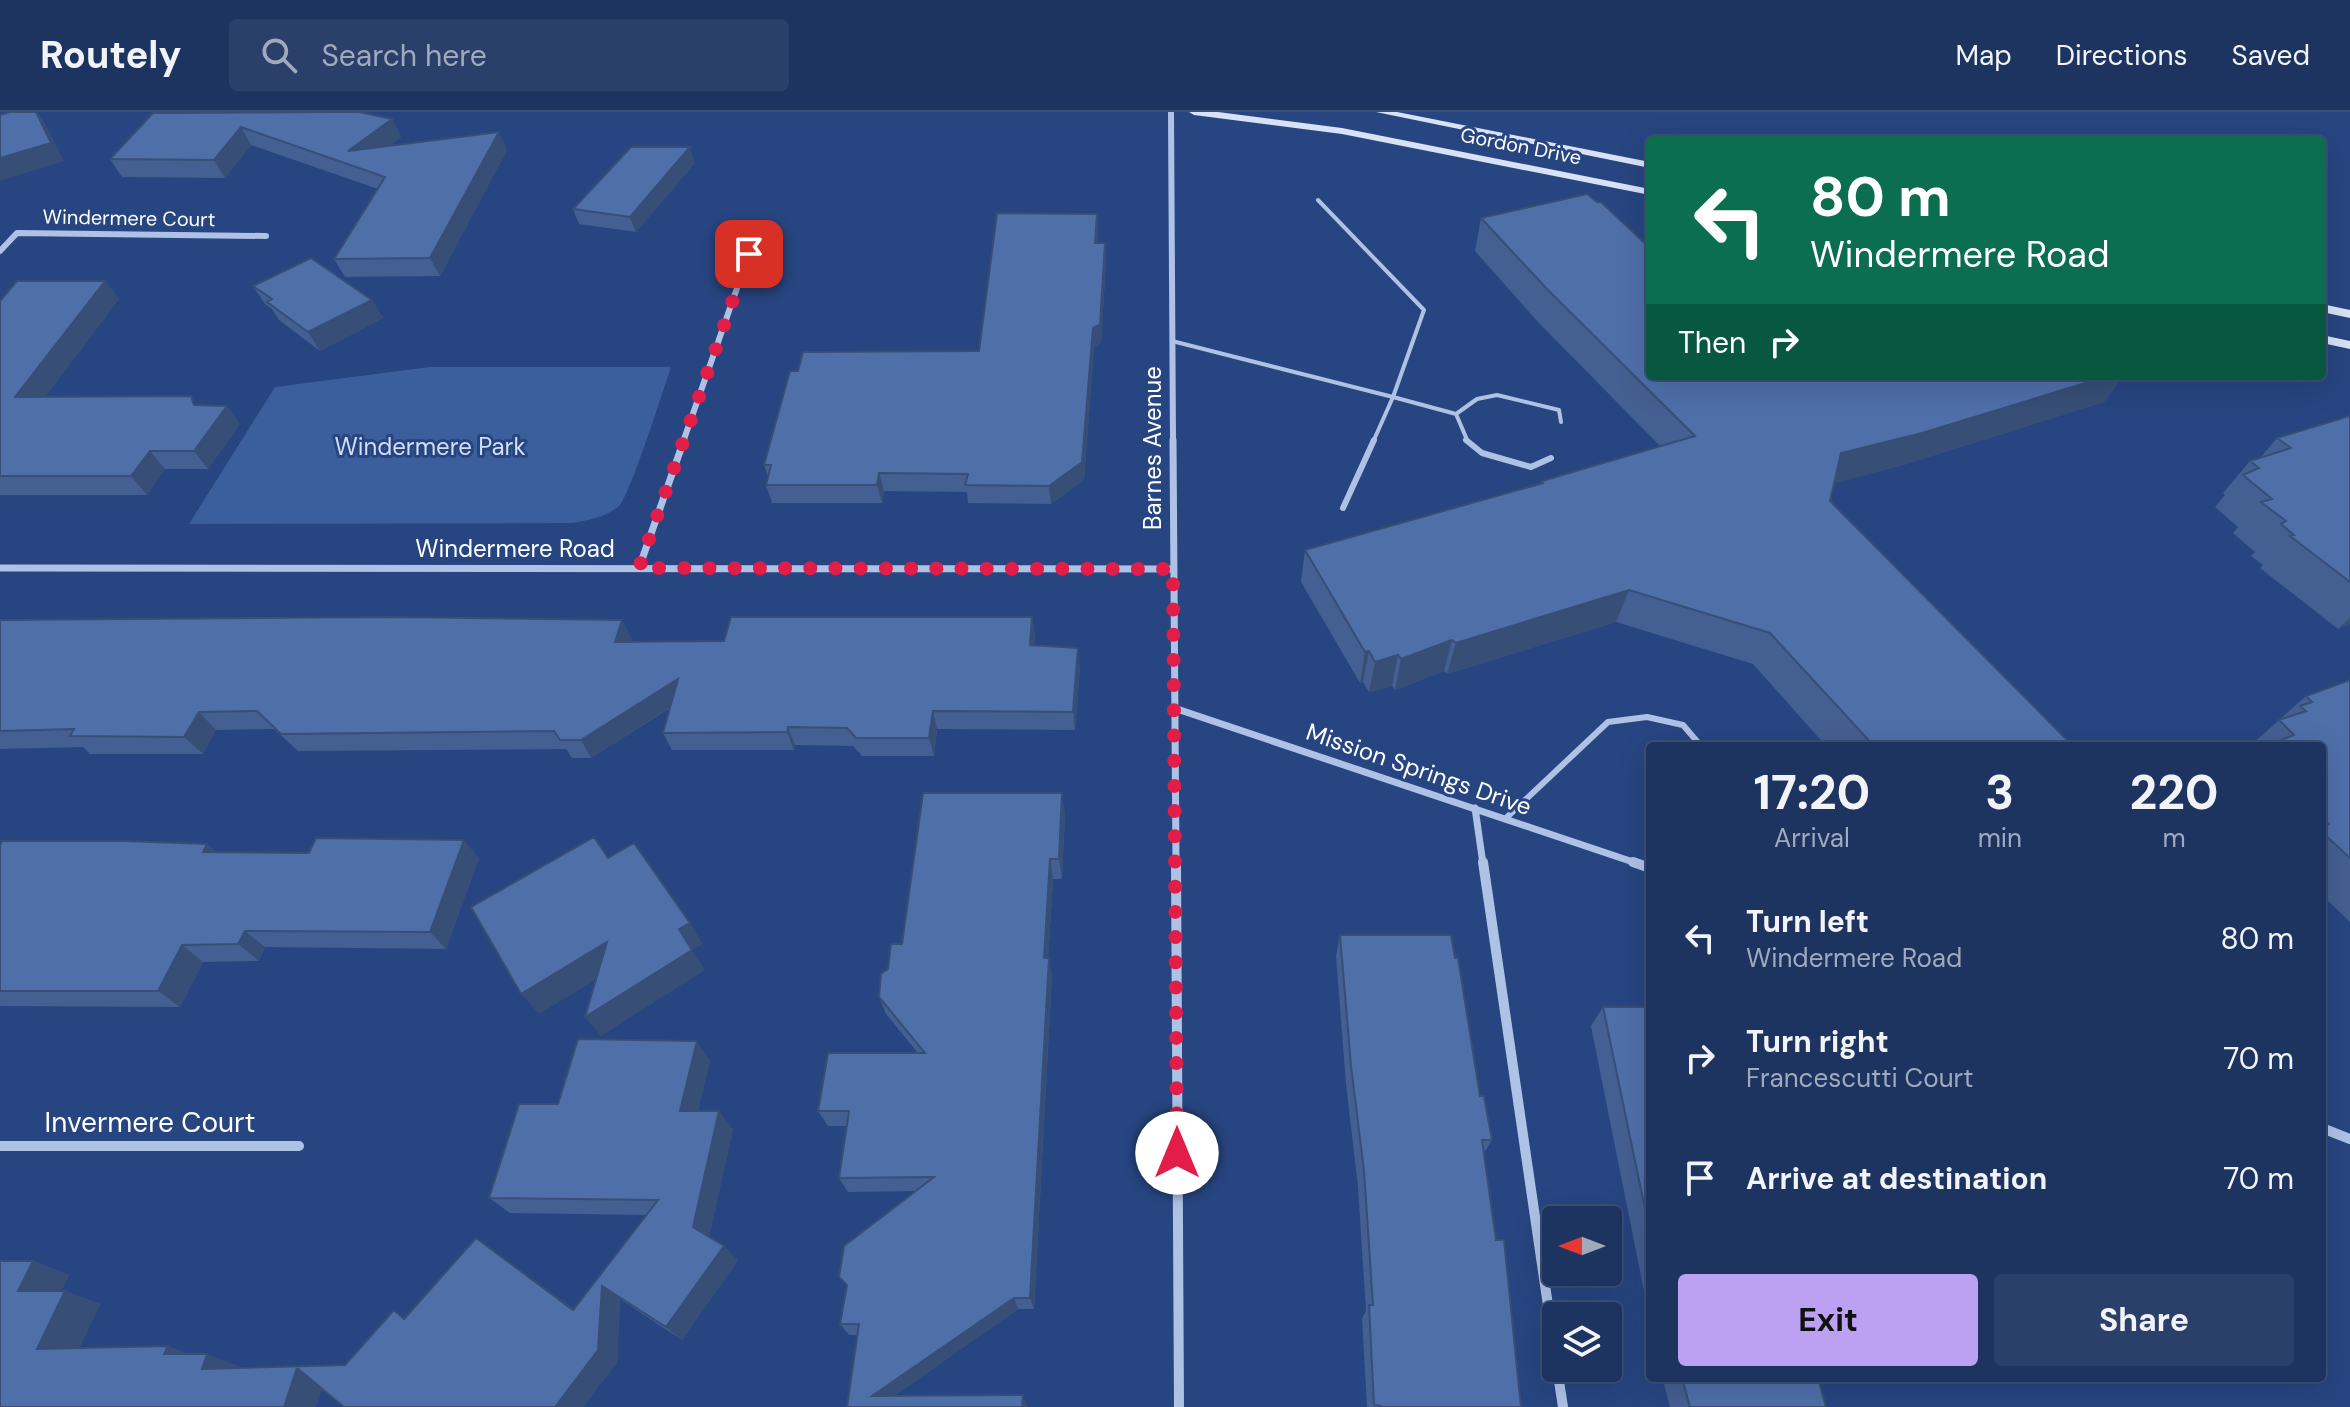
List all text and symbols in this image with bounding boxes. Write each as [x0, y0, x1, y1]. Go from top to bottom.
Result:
search box [229, 19, 789, 91]
text: Routely [40, 30, 181, 80]
icon: search [257, 33, 301, 77]
text: Search here [321, 36, 487, 75]
text: Map [1955, 37, 2012, 74]
text: Directions [2056, 37, 2188, 74]
text: Saved [2232, 37, 2310, 74]
street label: Gordon Drive [1458, 122, 1584, 170]
text: 80 m [1810, 160, 1951, 233]
icon: left [1678, 168, 1782, 272]
street label: Windermere Court [42, 203, 216, 233]
pin [715, 220, 783, 288]
text: Windermere Road [1810, 231, 2109, 278]
icon: arrive [727, 232, 771, 276]
icon: right [1762, 320, 1806, 364]
text: Then [1678, 323, 1746, 362]
street label: Barnes Avenue [1137, 366, 1168, 530]
park label: Windermere Park [334, 431, 526, 462]
street label: Windermere Road [415, 533, 615, 564]
street label: Mission Springs Drive [1302, 716, 1536, 822]
text: 17:20 [1753, 761, 1870, 824]
text: 3 [1985, 761, 2014, 824]
text: 220 [2129, 761, 2218, 824]
text: Arrival [1774, 821, 1850, 855]
text: min [1978, 821, 2022, 855]
text: m [2162, 821, 2186, 855]
text: Turn left [1746, 902, 1869, 941]
icon: left [1678, 916, 1722, 960]
text: 80 m [2221, 919, 2294, 958]
text: Windermere Road [1746, 941, 1962, 975]
text: Turn right [1746, 1022, 1889, 1061]
icon: right [1678, 1036, 1722, 1080]
text: 70 m [2223, 1039, 2294, 1078]
text: Francescutti Court [1746, 1061, 1973, 1095]
street label: Invermere Court [45, 1104, 255, 1141]
position arrow [1135, 1111, 1219, 1195]
icon: arrive [1678, 1156, 1722, 1200]
text: Arrive at destination [1746, 1159, 2047, 1198]
text: 70 m [2223, 1159, 2294, 1198]
north arrow [1542, 1206, 1622, 1286]
map controls [1542, 1206, 1622, 1382]
button: Exit [1678, 1274, 1978, 1366]
button: Share [1994, 1274, 2294, 1366]
button: layers [1542, 1302, 1622, 1382]

